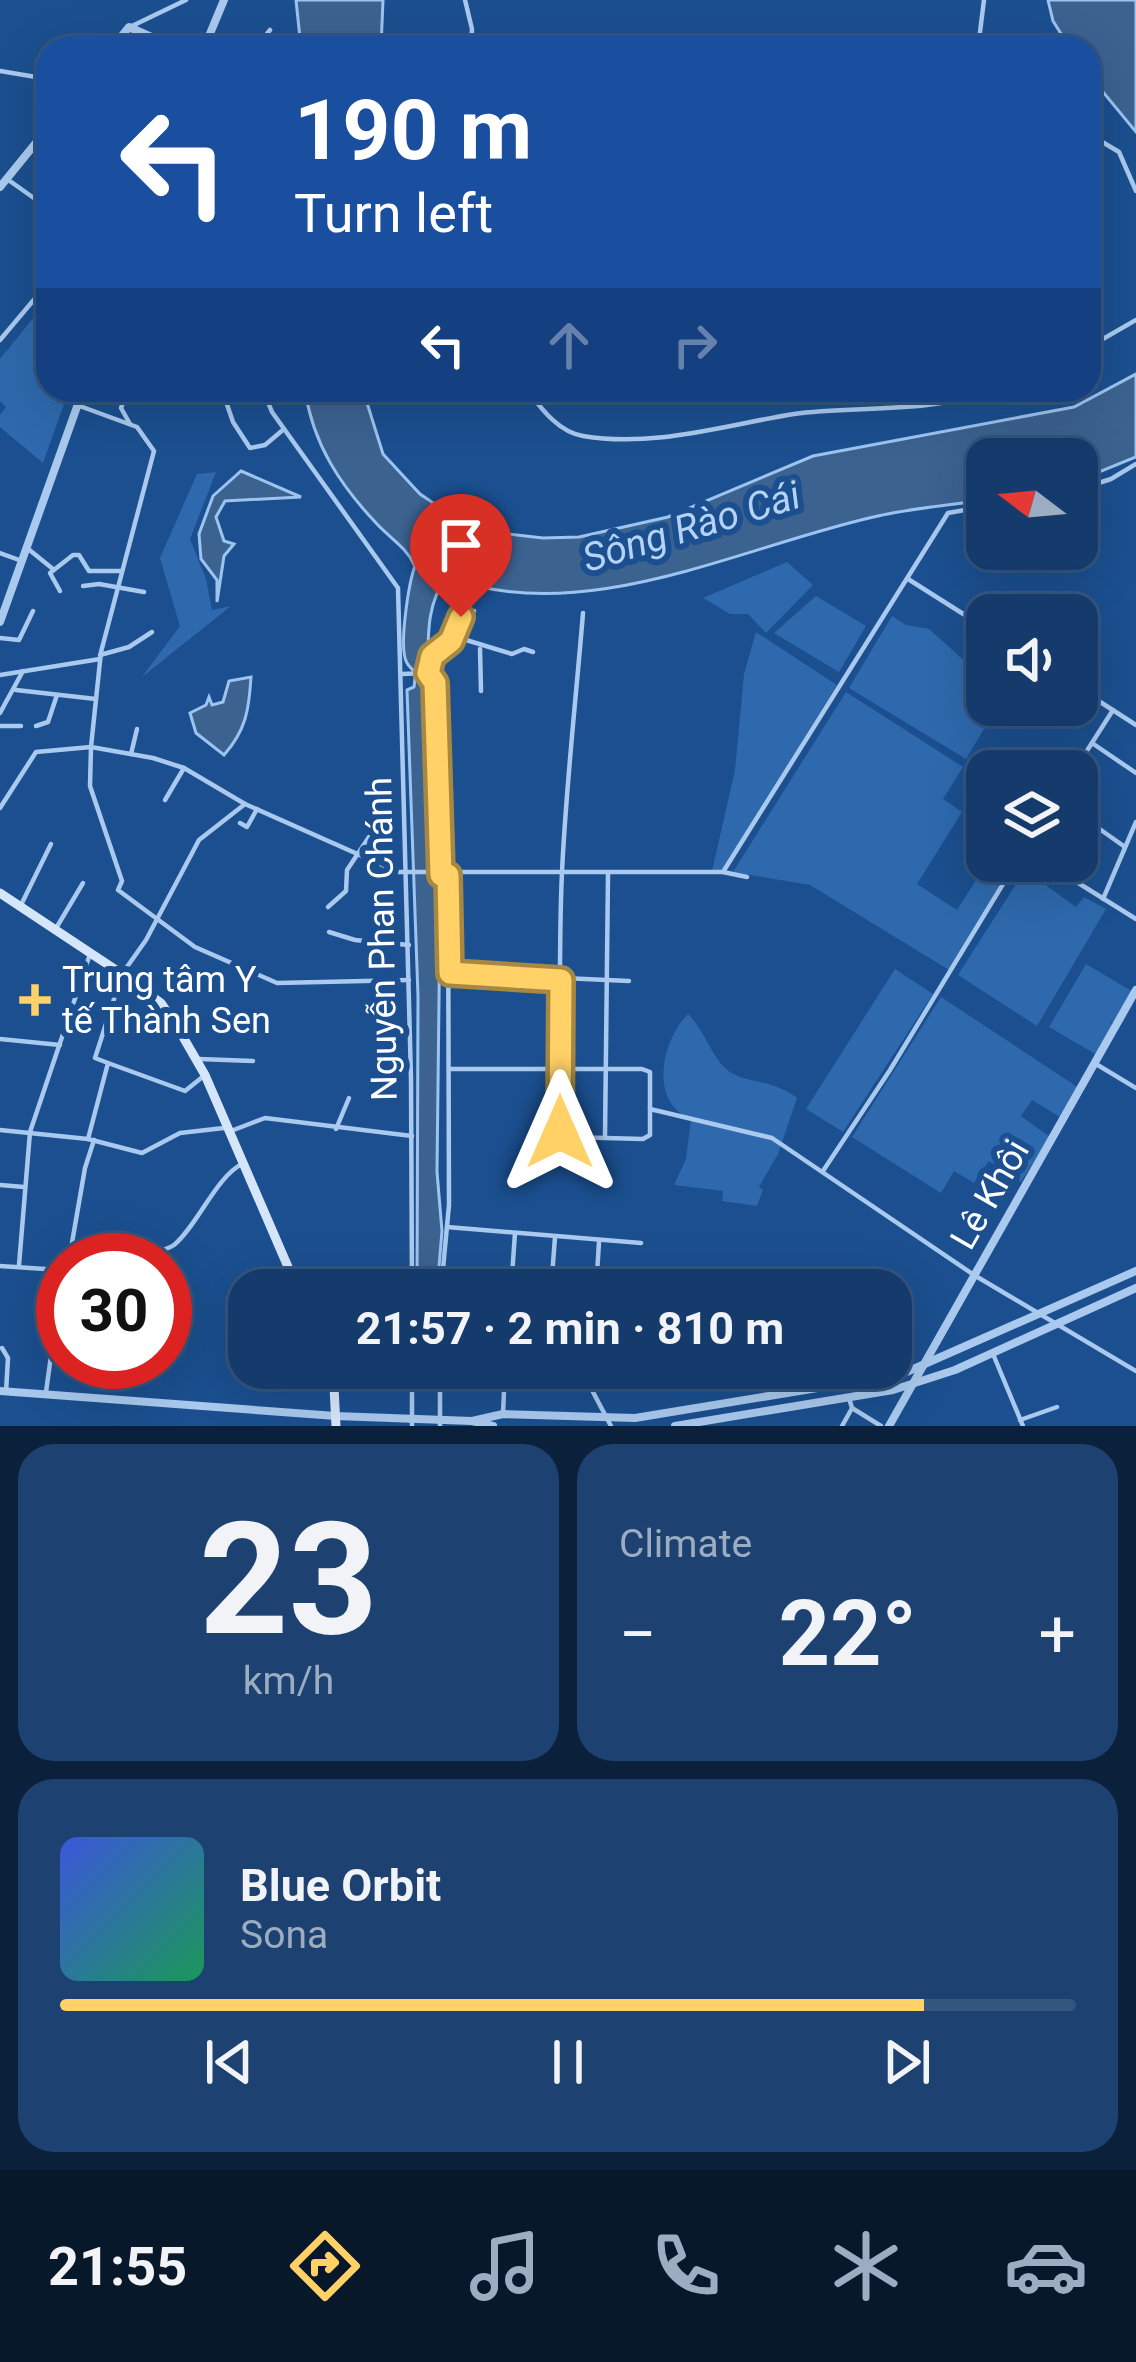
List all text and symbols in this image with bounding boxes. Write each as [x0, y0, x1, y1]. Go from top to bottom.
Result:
text: 190 m [294, 81, 532, 180]
icon: left [96, 84, 252, 240]
text: Turn left [294, 182, 493, 245]
icon: left [410, 312, 476, 378]
icon: ahead [536, 312, 602, 378]
icon: right [662, 312, 728, 378]
north arrow [966, 438, 1098, 570]
map controls [966, 438, 1098, 882]
water label: Sông Rào Cái [577, 472, 806, 582]
pin [410, 494, 512, 617]
icon: arrive [428, 512, 494, 578]
button: sound [966, 594, 1098, 726]
button: layers [966, 750, 1098, 882]
street label: Nguyễn Phan Chánh [358, 777, 406, 1101]
place label: Trung tâm Y tế Thành Sen [62, 959, 271, 1042]
marker: Trung tâm Y tế Thành Sen [19, 984, 51, 1016]
position arrow [497, 1069, 623, 1195]
street label: Lê Khôi [942, 1132, 1038, 1257]
speed limit sign: 30 [36, 1233, 192, 1389]
text: 21:57 · 2 min · 810 m [356, 1302, 784, 1355]
text: 23 [199, 1488, 378, 1671]
text: Climate [619, 1521, 752, 1567]
text: 22° [778, 1582, 917, 1687]
text: − [619, 1596, 657, 1673]
text: + [1039, 1596, 1076, 1673]
text: km/h [243, 1658, 334, 1704]
text: Blue Orbit [240, 1859, 441, 1912]
text: Sona [240, 1912, 328, 1958]
icon: previous [196, 2029, 262, 2095]
icon: pause [535, 2029, 601, 2095]
icon: next [874, 2029, 940, 2095]
icon: directions [283, 2224, 367, 2308]
icon: music [463, 2224, 547, 2308]
icon: phone [644, 2224, 728, 2308]
icon: climate [824, 2224, 908, 2308]
icon: car [1004, 2224, 1088, 2308]
text: 21:55 [48, 2235, 187, 2298]

